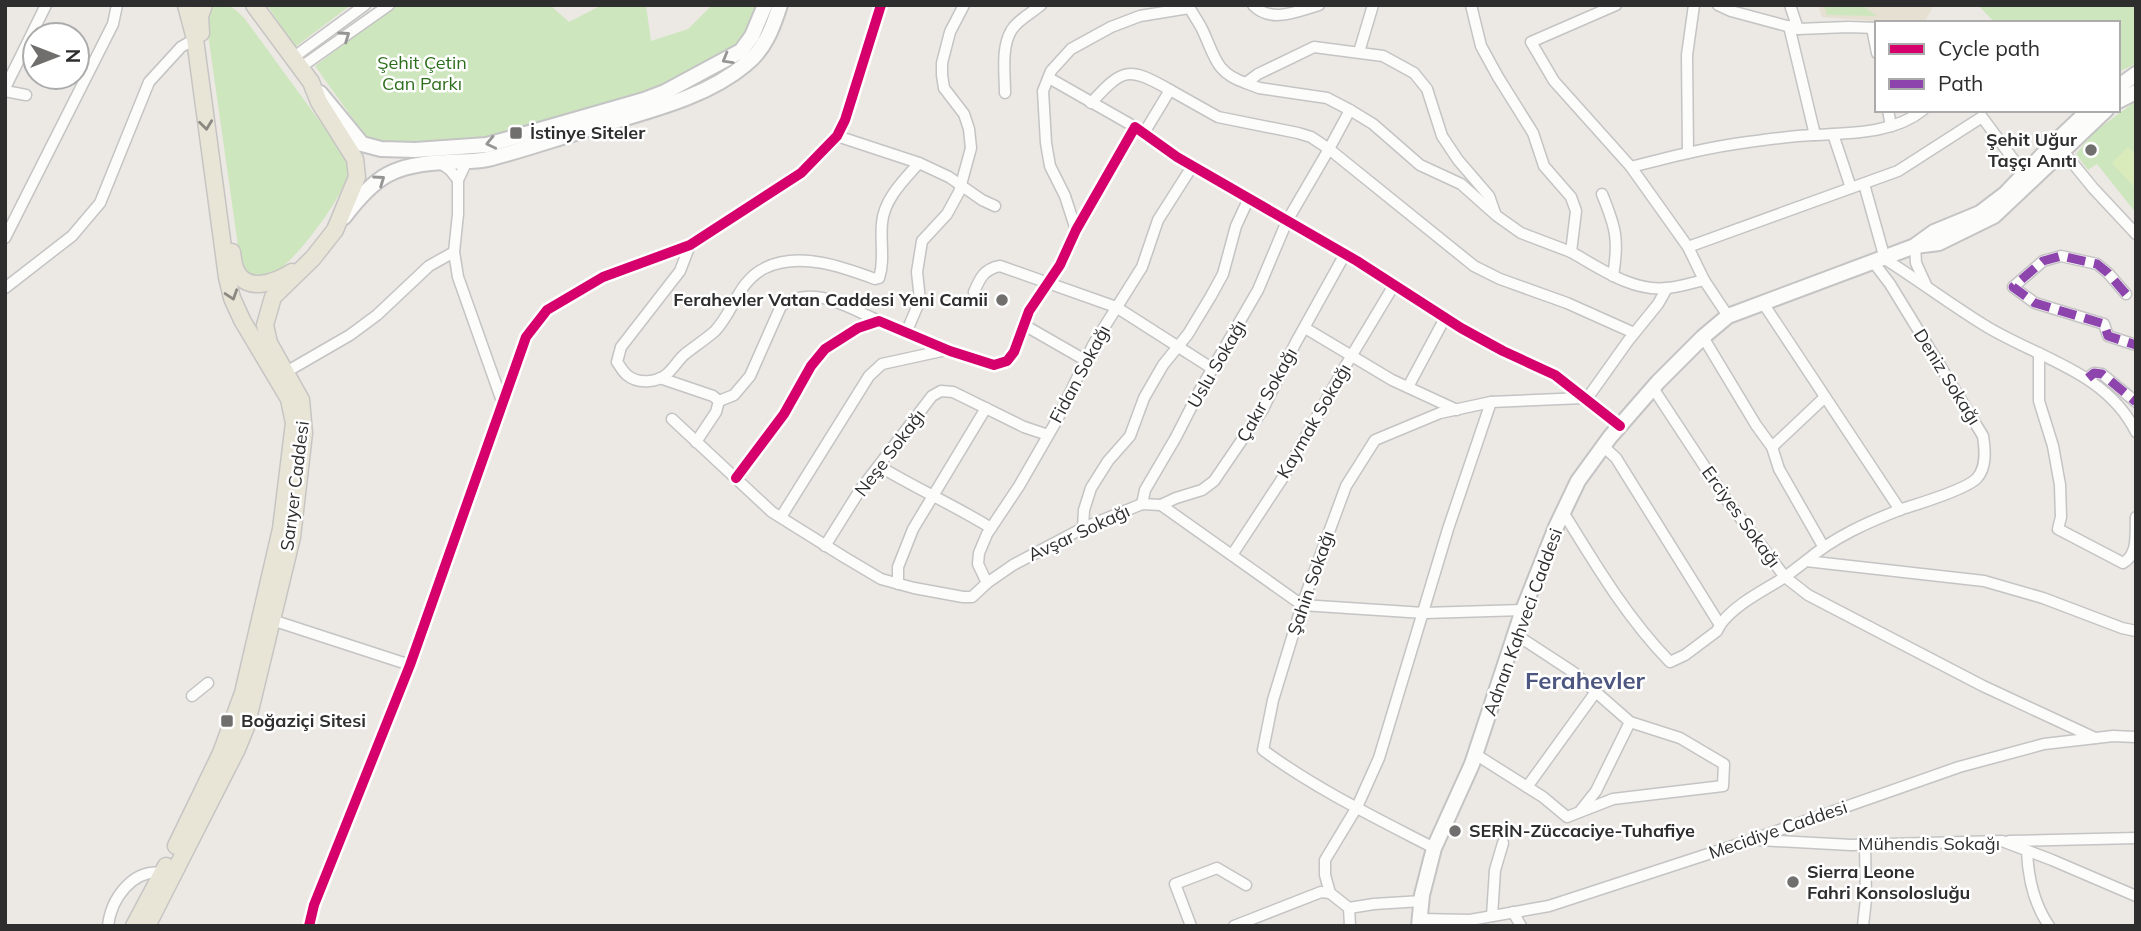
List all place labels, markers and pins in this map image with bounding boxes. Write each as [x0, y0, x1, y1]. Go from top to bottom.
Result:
place label: İstinye Siteler [530, 121, 646, 144]
marker: İstinye Siteler [508, 125, 524, 141]
place label: Şehit Uğur Taşçı Anıtı [1986, 128, 2078, 172]
marker: Şehit Uğur Taşçı Anıtı [2083, 142, 2099, 158]
place label: Ferahevler Vatan Caddesi Yeni Camii [673, 288, 988, 311]
marker: Ferahevler Vatan Caddesi Yeni Camii [994, 292, 1010, 308]
place label: Boğaziçi Sitesi [241, 709, 366, 732]
marker: Boğaziçi Sitesi [219, 713, 235, 729]
place label: SERİN-Züccaciye-Tuhafiye [1469, 819, 1695, 842]
marker: SERİN-Züccaciye-Tuhafiye [1447, 823, 1463, 839]
place label: Sierra Leone Fahri Konsolosluğu [1807, 860, 1970, 904]
marker: Sierra Leone Fahri Konsolosluğu [1785, 874, 1801, 890]

